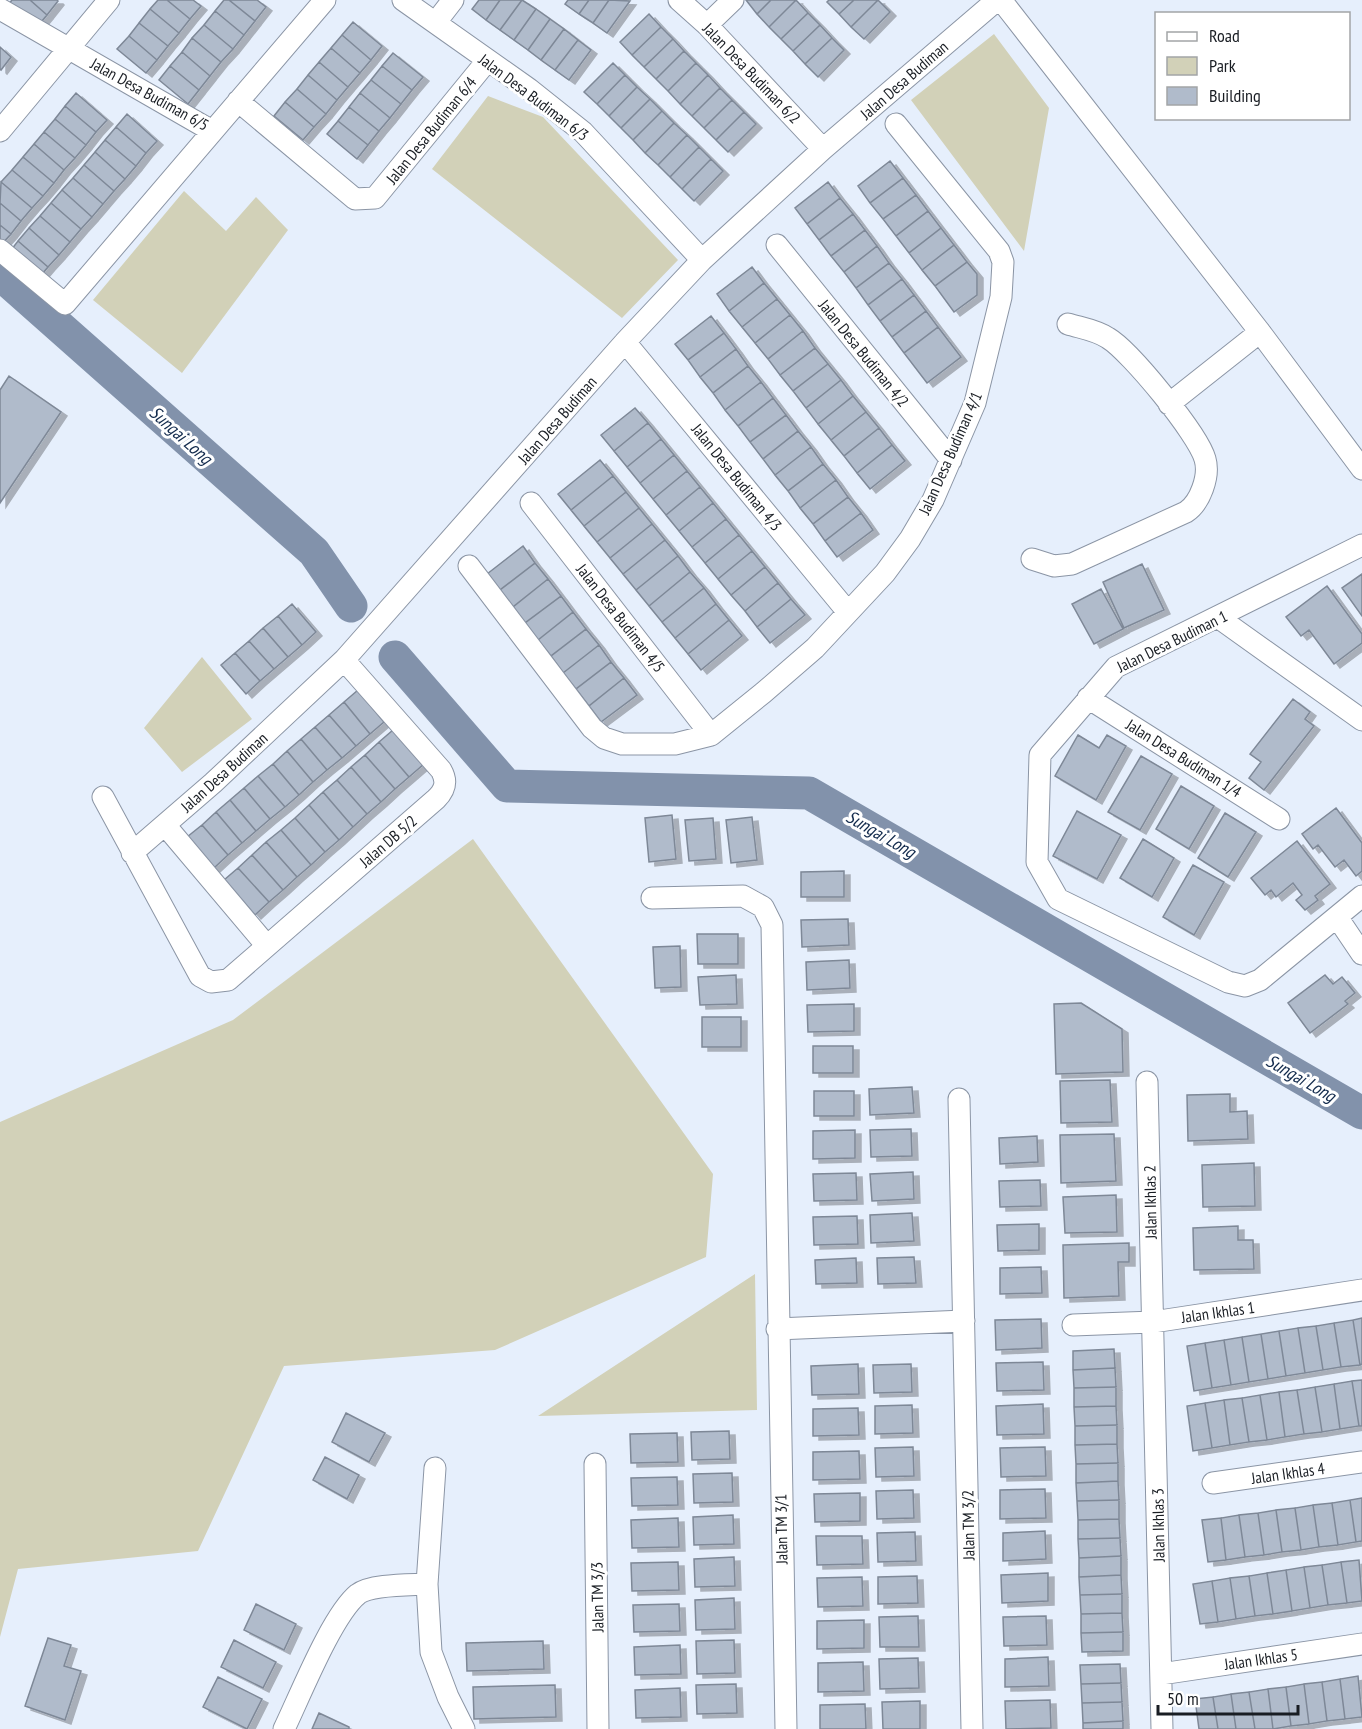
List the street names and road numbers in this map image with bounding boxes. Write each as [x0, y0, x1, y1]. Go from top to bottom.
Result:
street label: Jalan Desa Budiman 6/2 [698, 18, 805, 128]
street label: Jalan Desa Budiman [855, 36, 952, 124]
street label: Jalan Desa Budiman 6/3 [474, 49, 593, 145]
street label: Jalan Desa Budiman 6/5 [86, 53, 213, 135]
street label: Jalan Desa Budiman 6/4 [381, 72, 480, 188]
street label: Jalan Desa Budiman 4/2 [814, 295, 913, 411]
street label: Jalan Desa Budiman [513, 372, 601, 469]
street label: Jalan Desa Budiman 4/1 [914, 389, 986, 518]
street label: Jalan Desa Budiman 4/3 [687, 419, 786, 535]
street label: Jalan Desa Budiman 4/5 [572, 559, 670, 676]
street label: Jalan Desa Budiman 1 [1113, 606, 1230, 677]
street label: Jalan Desa Budiman 1/4 [1122, 714, 1245, 802]
street label: Jalan Desa Budiman [176, 728, 271, 817]
street label: Jalan DB 5/2 [355, 811, 421, 872]
street label: Jalan Ikhlas 2 [1139, 1165, 1161, 1240]
street label: Jalan Ikhlas 1 [1179, 1297, 1256, 1327]
street label: Jalan Ikhlas 4 [1249, 1458, 1326, 1488]
street label: Jalan Ikhlas 3 [1147, 1488, 1169, 1563]
street label: Jalan TM 3/2 [957, 1490, 979, 1561]
street label: Jalan TM 3/1 [770, 1494, 792, 1565]
street label: Jalan TM 3/3 [586, 1562, 608, 1633]
street label: Jalan Ikhlas 5 [1222, 1644, 1299, 1674]

